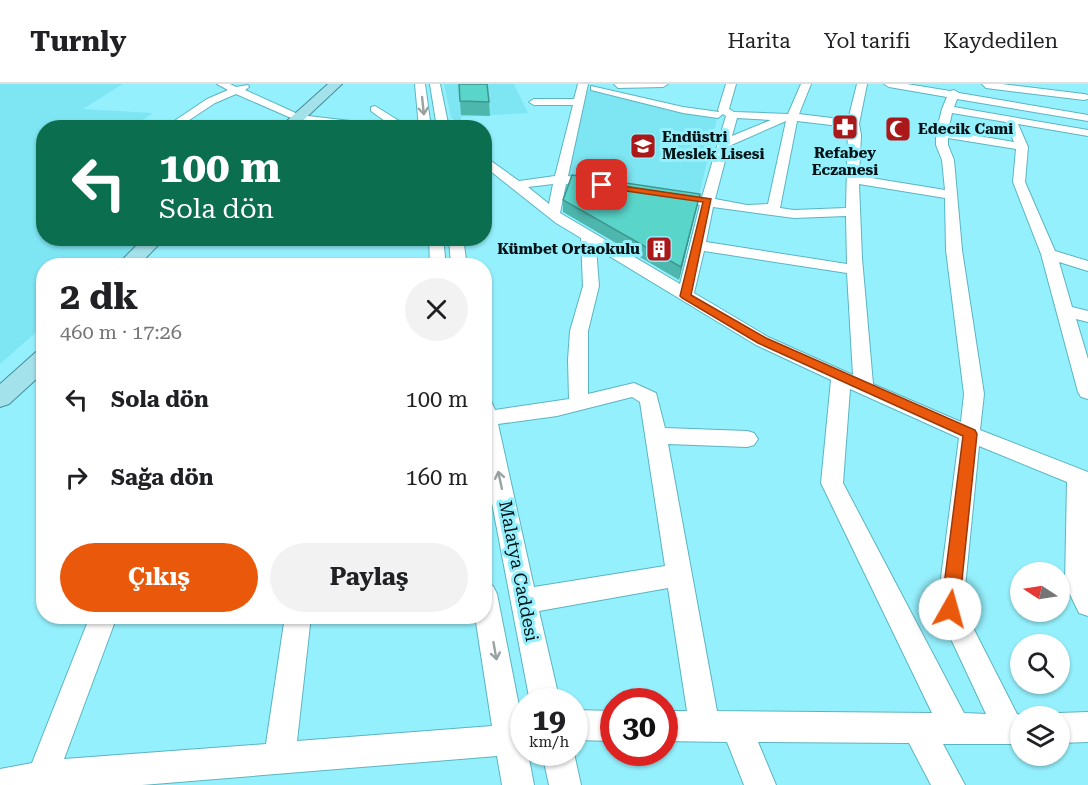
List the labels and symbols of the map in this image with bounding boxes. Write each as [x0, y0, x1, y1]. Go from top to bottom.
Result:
one-way arrow [418, 95, 429, 115]
pharmacy icon: Refabey Eczanesi [830, 112, 860, 142]
mosque icon: Edecik Cami [883, 114, 913, 144]
place label: Edecik Cami [918, 120, 1013, 138]
place label: Endüstri Meslek Lisesi [662, 128, 765, 163]
school or university icon: Endüstri Meslek Lisesi [628, 131, 658, 161]
place label: Refabey Eczanesi [812, 144, 878, 179]
pin [576, 159, 627, 210]
building icon: Kümbet Ortaokulu [644, 234, 674, 264]
place label: Kümbet Ortaokulu [497, 240, 640, 258]
one-way arrow [494, 471, 505, 490]
street label: Malatya Caddesi [495, 499, 543, 643]
north arrow [1010, 562, 1070, 622]
position arrow [918, 577, 982, 641]
one-way arrow [490, 641, 501, 661]
speed limit sign: 30 [600, 688, 678, 766]

